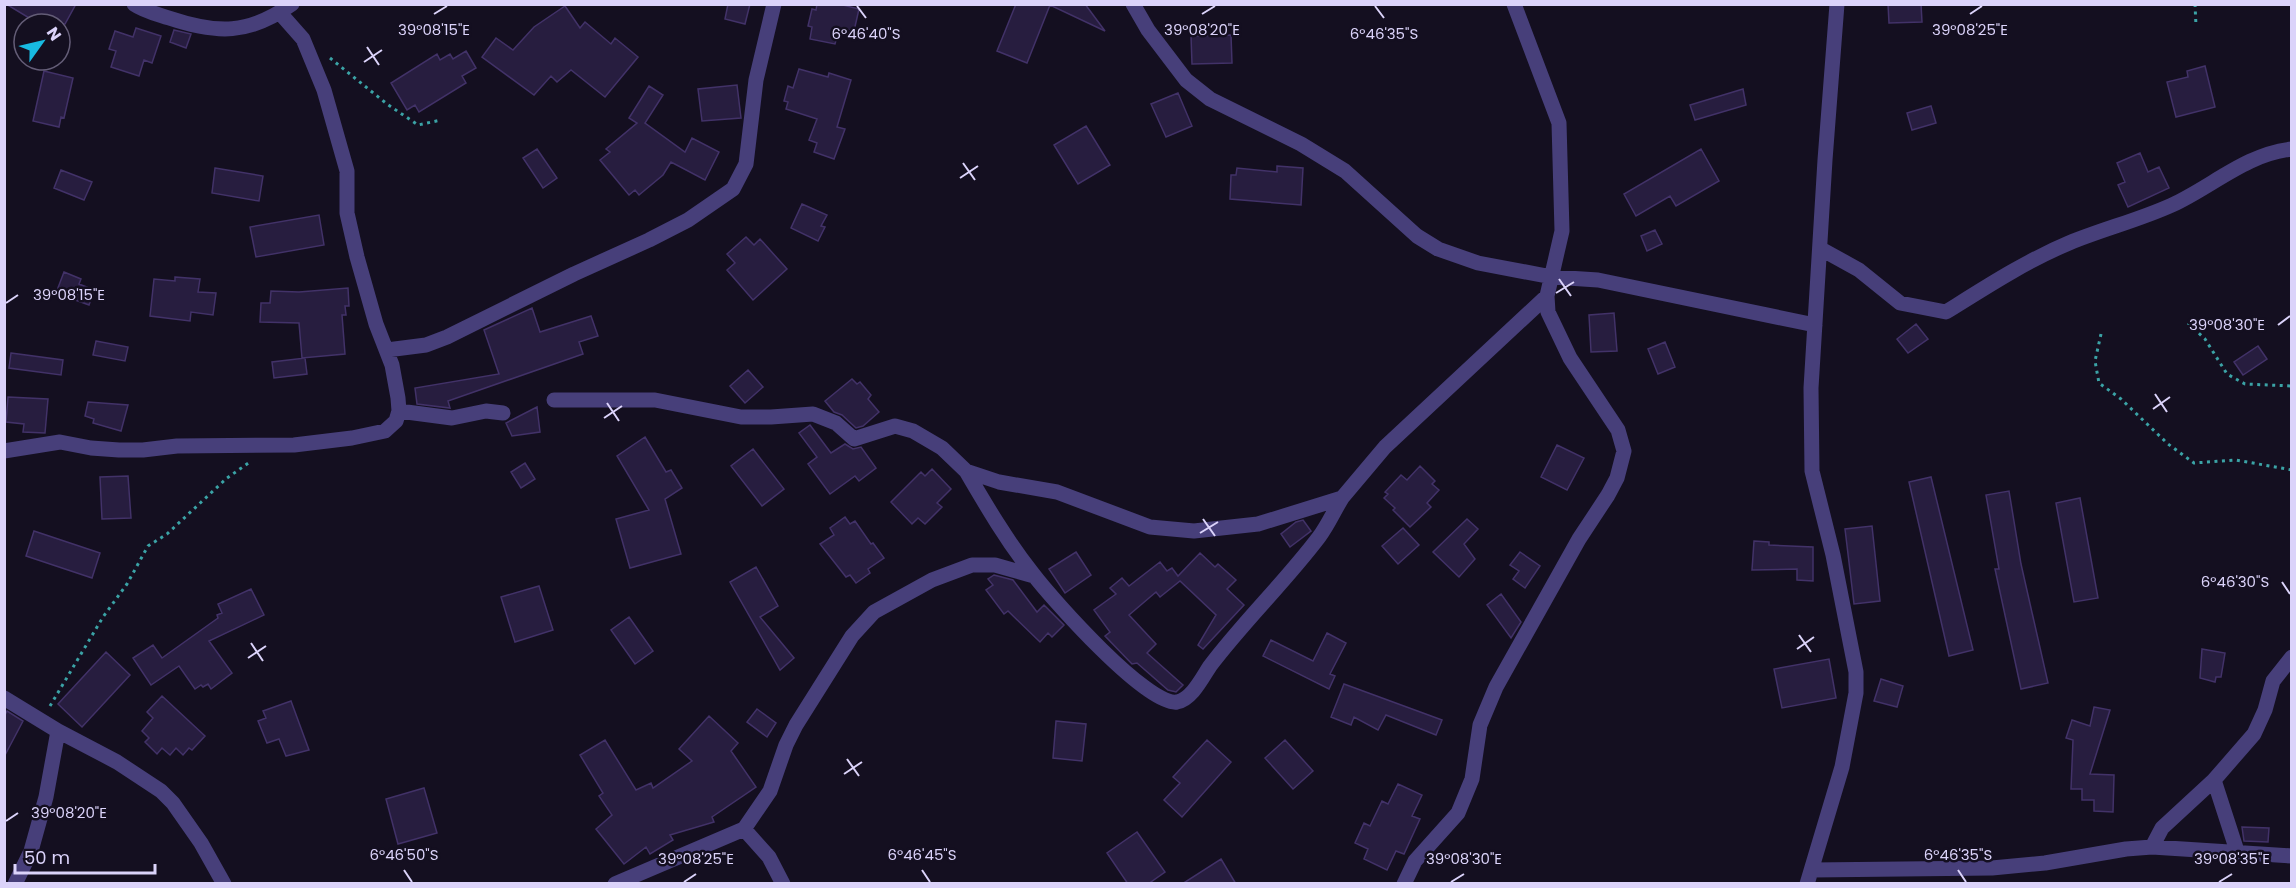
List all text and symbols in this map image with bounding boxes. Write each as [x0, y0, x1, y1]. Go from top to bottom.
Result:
north arrow [12, 12, 72, 72]
text: 39°08'15"E [398, 19, 470, 40]
text: 39°08'20"E [1164, 19, 1240, 40]
text: 39°08'25"E [1932, 19, 2008, 40]
text: N [41, 22, 67, 45]
text: 6°46'40"S [831, 23, 901, 44]
text: 6°46'35"S [1350, 23, 1418, 44]
text: 39°08'15"E [33, 284, 105, 305]
text: 39°08'30"E [2189, 314, 2265, 335]
text: 6°46'30"S [2201, 571, 2269, 592]
text: 39°08'20"E [31, 802, 107, 823]
scale bar [15, 837, 154, 875]
text: 6°46'50"S [369, 844, 439, 865]
text: 6°46'45"S [887, 844, 957, 865]
text: 6°46'35"S [1924, 844, 1992, 865]
text: 50 m [24, 845, 70, 870]
text: 39°08'25"E [658, 848, 734, 869]
text: 39°08'30"E [1426, 848, 1502, 869]
text: 39°08'35"E [2194, 848, 2270, 869]

